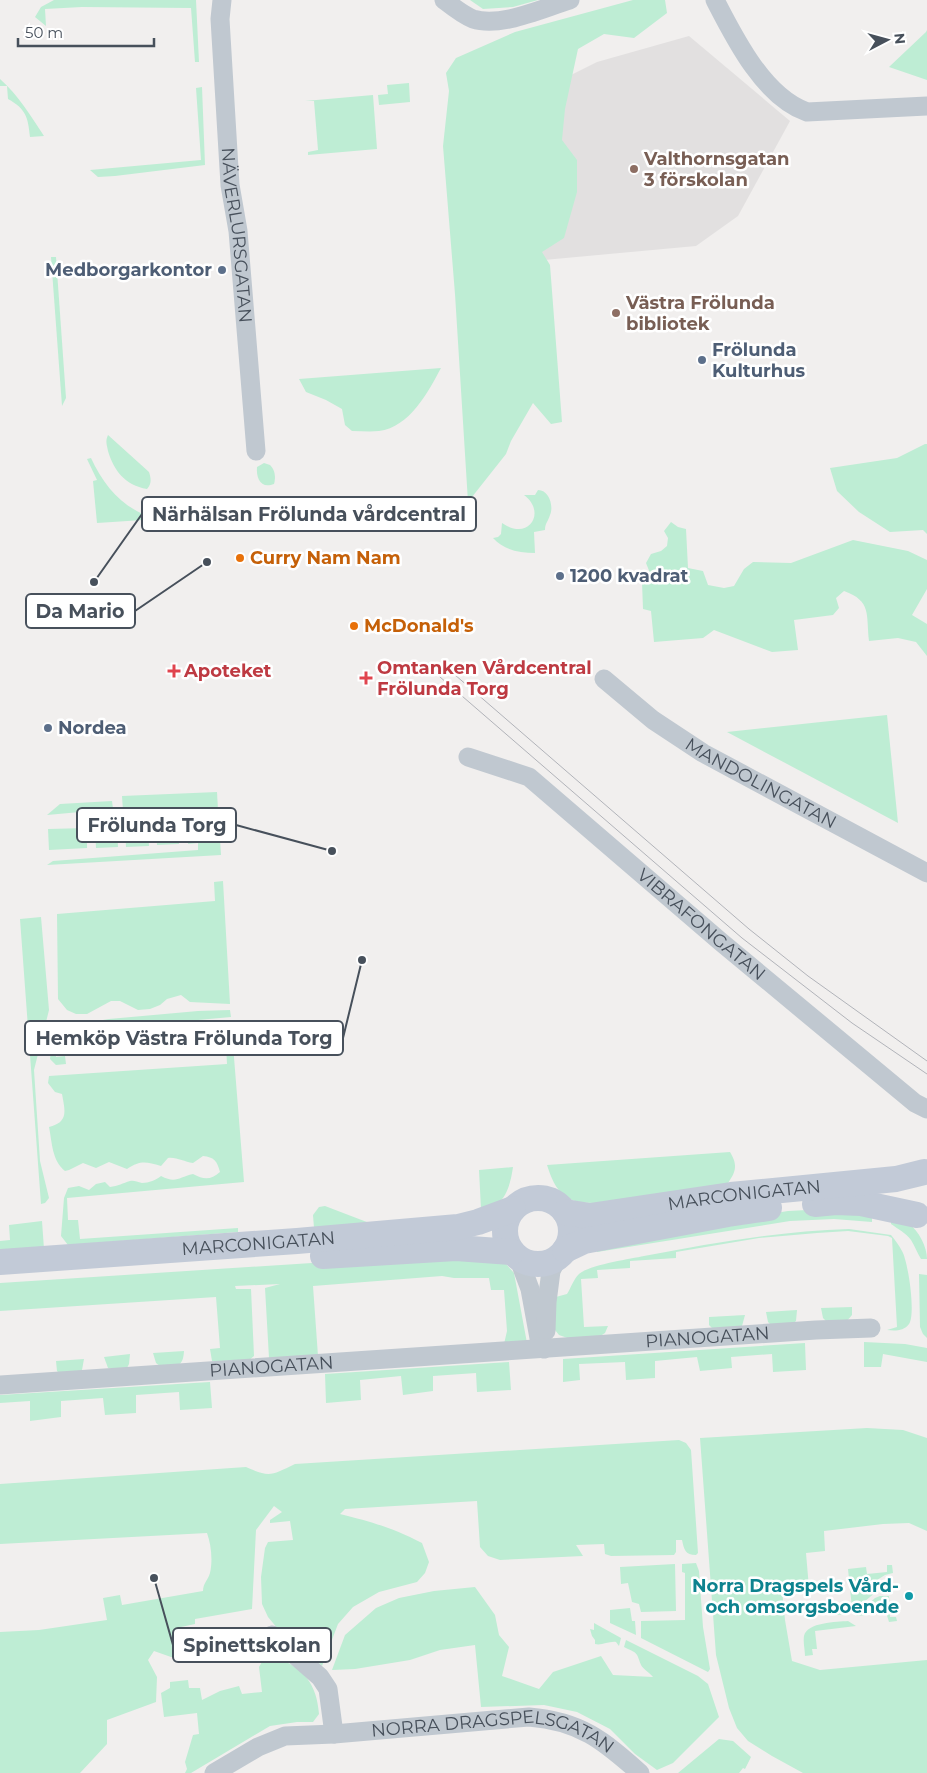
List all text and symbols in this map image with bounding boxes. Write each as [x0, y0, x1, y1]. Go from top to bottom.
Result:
scale bar [18, 15, 154, 47]
north arrow [862, 15, 912, 65]
text: 50 m [25, 23, 63, 42]
text: N [890, 32, 909, 45]
street label: NÄVERLURSGATAN [217, 147, 256, 324]
place label: Valthornsgatan 3 förskolan [643, 148, 790, 191]
marker: Valthornsgatan 3 förskolan [628, 163, 640, 175]
place label: Medborgarkontor [45, 259, 212, 281]
marker: Medborgarkontor [216, 264, 228, 276]
place label: Västra Frölunda bibliotek [625, 292, 775, 335]
marker: Västra Frölunda bibliotek [610, 307, 622, 319]
place label: Frölunda Kulturhus [712, 339, 805, 382]
marker: Frölunda Kulturhus [696, 354, 708, 366]
callout: Närhälsan Frölunda vårdcentral [142, 497, 476, 531]
text: Närhälsan Frölunda vårdcentral [152, 503, 466, 526]
place label: Curry Nam Nam [250, 547, 401, 569]
marker: Curry Nam Nam [234, 552, 246, 564]
place label: 1200 kvadrat [570, 565, 689, 587]
marker: 1200 kvadrat [554, 570, 566, 582]
callout: Da Mario [26, 594, 135, 628]
text: Da Mario [36, 600, 124, 623]
place label: McDonald's [364, 615, 474, 637]
marker: McDonald's [348, 620, 360, 632]
place label: Omtanken Vårdcentral Frölunda Torg [377, 657, 592, 700]
place label: Apoteket [183, 660, 272, 682]
marker: Apoteket [168, 665, 180, 677]
marker: Omtanken Vårdcentral Frölunda Torg [359, 671, 373, 685]
place label: Nordea [58, 717, 127, 739]
marker: Nordea [42, 722, 54, 734]
street label: MANDOLINGATAN [681, 733, 840, 833]
callout: Frölunda Torg [77, 808, 236, 842]
text: Frölunda Torg [87, 814, 227, 837]
street label: VIBRAFONGATAN [633, 864, 770, 985]
callout: Hemköp Västra Frölunda Torg [25, 1021, 343, 1055]
text: Hemköp Västra Frölunda Torg [35, 1027, 333, 1050]
street label: MARCONIGATAN [666, 1175, 822, 1215]
street label: MARCONIGATAN [181, 1227, 336, 1260]
street label: PIANOGATAN [645, 1322, 770, 1352]
street label: PIANOGATAN [209, 1352, 334, 1382]
place label: Norra Dragspels Vård- och omsorgsboende [692, 1575, 899, 1618]
marker: Norra Dragspels Vård- och omsorgsboende [903, 1590, 915, 1602]
callout: Spinettskolan [173, 1628, 331, 1662]
text: Spinettskolan [183, 1634, 321, 1657]
street label: NORRA DRAGSPELSGATAN [370, 1706, 618, 1758]

